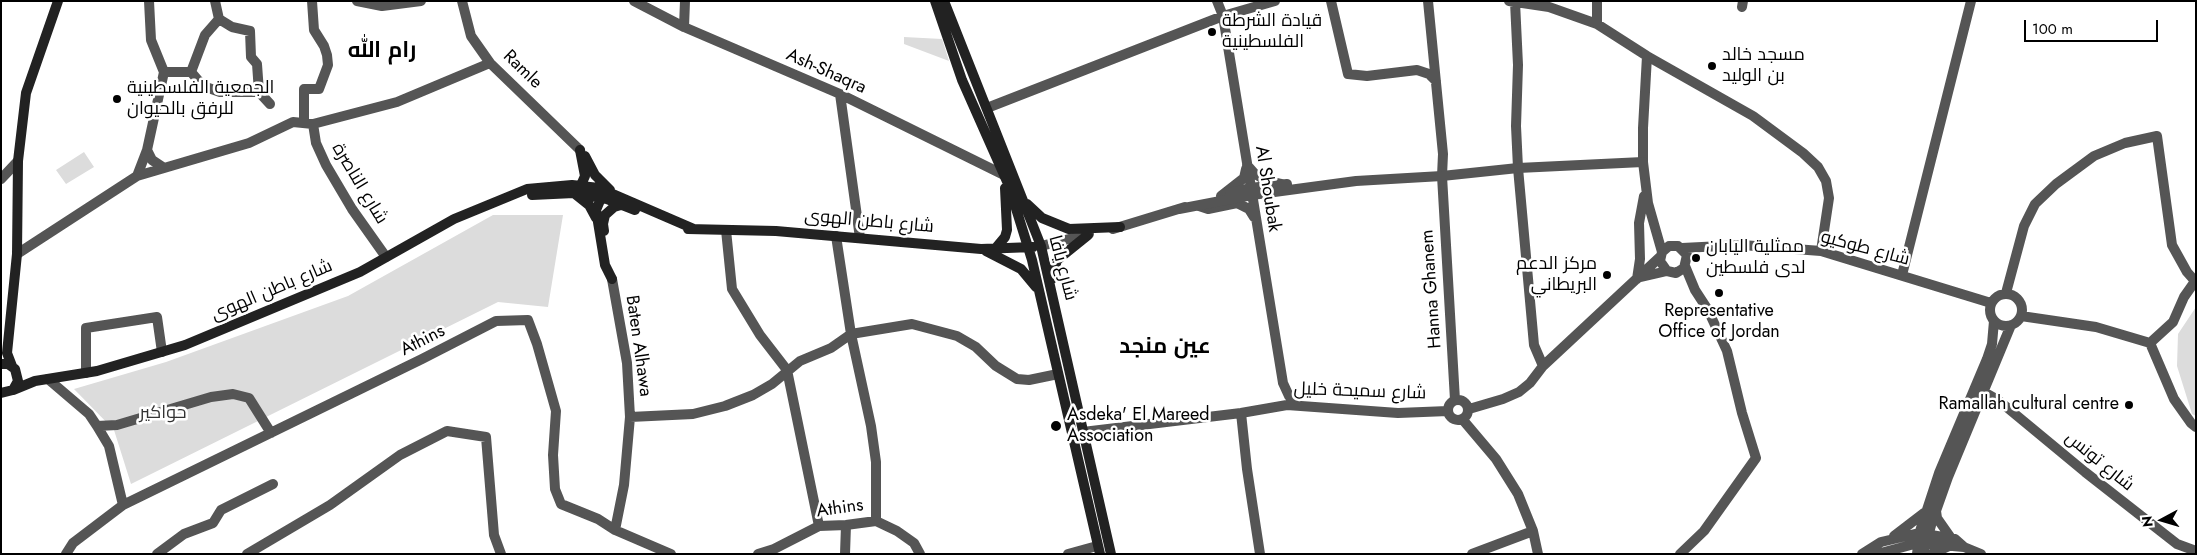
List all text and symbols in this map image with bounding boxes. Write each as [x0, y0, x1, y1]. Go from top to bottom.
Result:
scale bar [2027, 10, 2161, 42]
place label: قيادة الشرطة الفلسطينية [1222, 11, 1322, 54]
text: 100 m [2032, 18, 2073, 40]
marker: قيادة الشرطة الفلسطينية [1206, 26, 1218, 38]
district label: رام الله [348, 39, 416, 65]
street label: Ash-Shaqra [783, 45, 869, 99]
place label: مسجد خالد بن الوليد [1722, 45, 1805, 88]
street label: Ramle [498, 46, 546, 94]
marker: مسجد خالد بن الوليد [1706, 60, 1718, 72]
place label: الجمعية الفلسطينية للرفق بالحيوان [127, 78, 274, 120]
marker: الجمعية الفلسطينية للرفق بالحيوان [111, 93, 123, 105]
street label: شارع الناصرة [326, 140, 392, 228]
street label: Al Shoubak [1250, 144, 1284, 234]
street label: شارع باطن الهوى [803, 206, 935, 238]
street label: شارع طوكيو [1818, 227, 1912, 271]
street label: Hanna Ghanem [1417, 229, 1447, 349]
street label: شارع يافا [1043, 233, 1081, 303]
place label: ممثلية اليابان لدى فلسطين [1706, 237, 1805, 280]
marker: ممثلية اليابان لدى فلسطين [1690, 252, 1702, 264]
place label: مركز الدعم البريطاني [1516, 254, 1597, 296]
street label: شارع باطن الهوى [208, 256, 336, 326]
marker: مركز الدعم البريطاني [1601, 269, 1613, 281]
marker: Representative Office of Jordan [1713, 287, 1725, 299]
street label: Baten Alhawa [620, 294, 656, 398]
place label: Representative Office of Jordan [1658, 301, 1780, 344]
street label: Athins [397, 321, 449, 361]
district label: عين منجد [1119, 335, 1211, 361]
street label: شارع سميحة خليل [1293, 379, 1427, 405]
place label: Ramallah cultural centre [1939, 394, 2119, 416]
marker: Ramallah cultural centre [2123, 399, 2135, 411]
park label: حواكير [139, 403, 187, 425]
place label: Asdeka' El Mareed Association [1067, 405, 1210, 448]
marker: Asdeka' El Mareed Association [1049, 419, 1063, 433]
street label: شارع تونس [2060, 428, 2138, 496]
street label: Athins [815, 495, 865, 523]
north arrow [2137, 495, 2187, 545]
text: N [2137, 515, 2158, 528]

